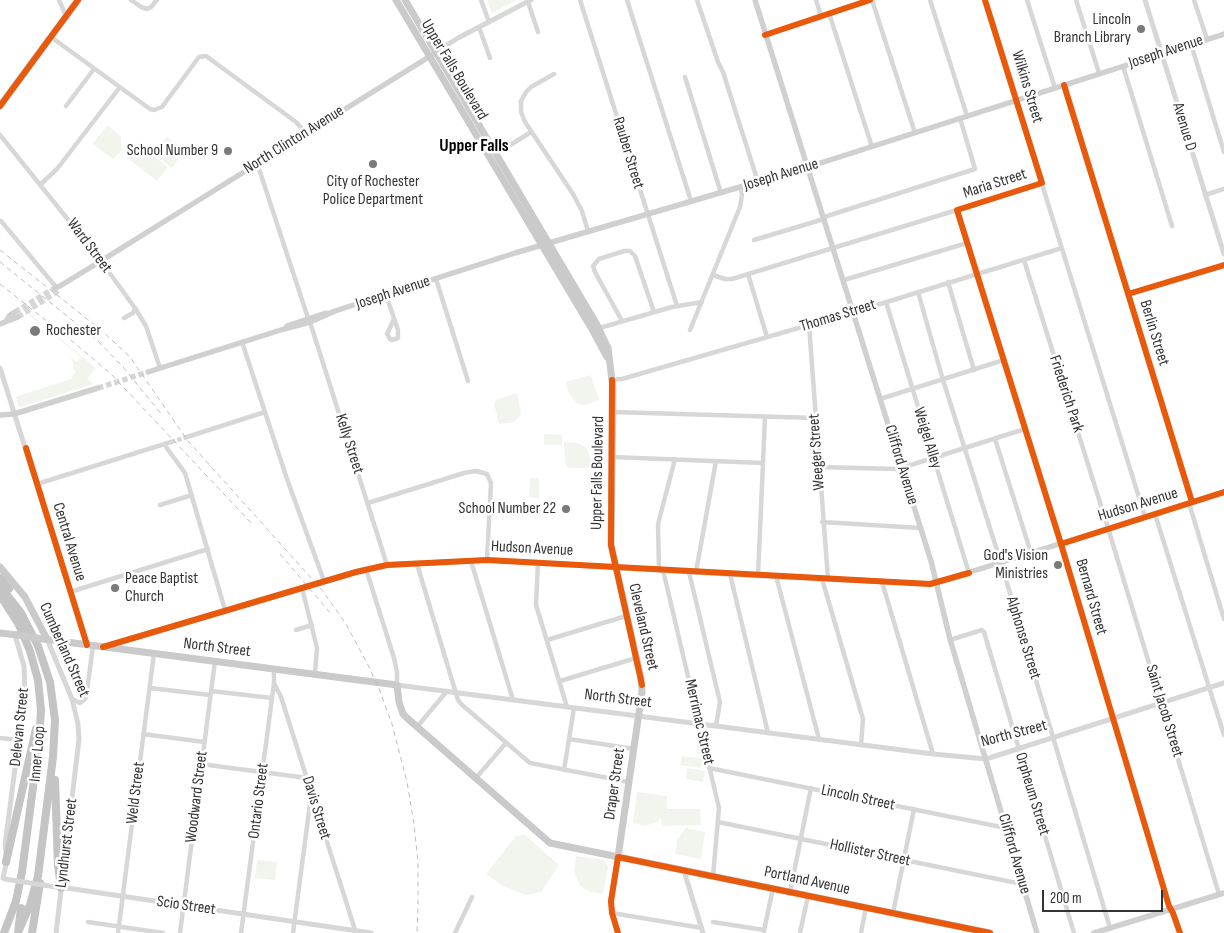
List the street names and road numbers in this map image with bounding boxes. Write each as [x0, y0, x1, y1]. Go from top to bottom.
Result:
street label: Upper Falls Boulevard [416, 16, 492, 124]
street label: Joseph Avenue [1126, 31, 1206, 73]
street label: Wilkins Street [1007, 49, 1047, 125]
street label: North Clinton Avenue [240, 101, 348, 179]
street label: Avenue D [1168, 101, 1200, 153]
street label: Rauber Street [608, 115, 648, 191]
street label: Joseph Avenue [741, 155, 821, 195]
street label: Maria Street [961, 165, 1029, 203]
street label: Ward Street [62, 215, 116, 277]
street label: Joseph Avenue [353, 272, 433, 314]
street label: Thomas Street [798, 295, 878, 337]
street label: Berlin Street [1135, 298, 1173, 368]
street label: Friederich Park [1045, 353, 1087, 435]
street label: Weigel Alley [909, 405, 945, 471]
street label: Kelly Street [330, 412, 368, 476]
street label: Weeger Street [805, 413, 829, 491]
street label: Upper Falls Boulevard [587, 416, 609, 530]
street label: Clifford Avenue [880, 423, 922, 507]
street label: Hudson Avenue [1096, 484, 1180, 526]
street label: Central Avenue [48, 500, 90, 584]
street label: Hudson Avenue [490, 537, 574, 561]
street label: Bernard Street [1071, 557, 1111, 637]
street label: Cleveland Street [624, 582, 662, 672]
street label: Alphonse Street [1001, 594, 1045, 682]
street label: Cumberland Street [35, 600, 93, 700]
street label: North Street [182, 634, 252, 662]
street label: Saint Jacob Street [1141, 662, 1187, 760]
street label: Merrimac Street [680, 677, 718, 767]
street label: North Street [583, 685, 653, 713]
street label: Delevan Street [6, 687, 34, 767]
street label: North Street [979, 716, 1049, 752]
street label: Inner Loop [26, 725, 50, 783]
street label: Draper Street [600, 747, 630, 821]
street label: Woodward Street [182, 750, 212, 844]
street label: Orpheum Street [1010, 750, 1054, 838]
street label: Weld Street [123, 761, 149, 825]
street label: Ontario Street [245, 762, 273, 840]
street label: Davis Street [297, 774, 335, 842]
street label: Lincoln Street [819, 781, 897, 815]
street label: Lyndhurst Street [52, 797, 82, 889]
street label: Clifford Avenue [993, 812, 1035, 896]
street label: Hollister Street [828, 835, 912, 871]
street label: Portland Avenue [762, 863, 852, 899]
street label: Scio Street [155, 892, 217, 920]

